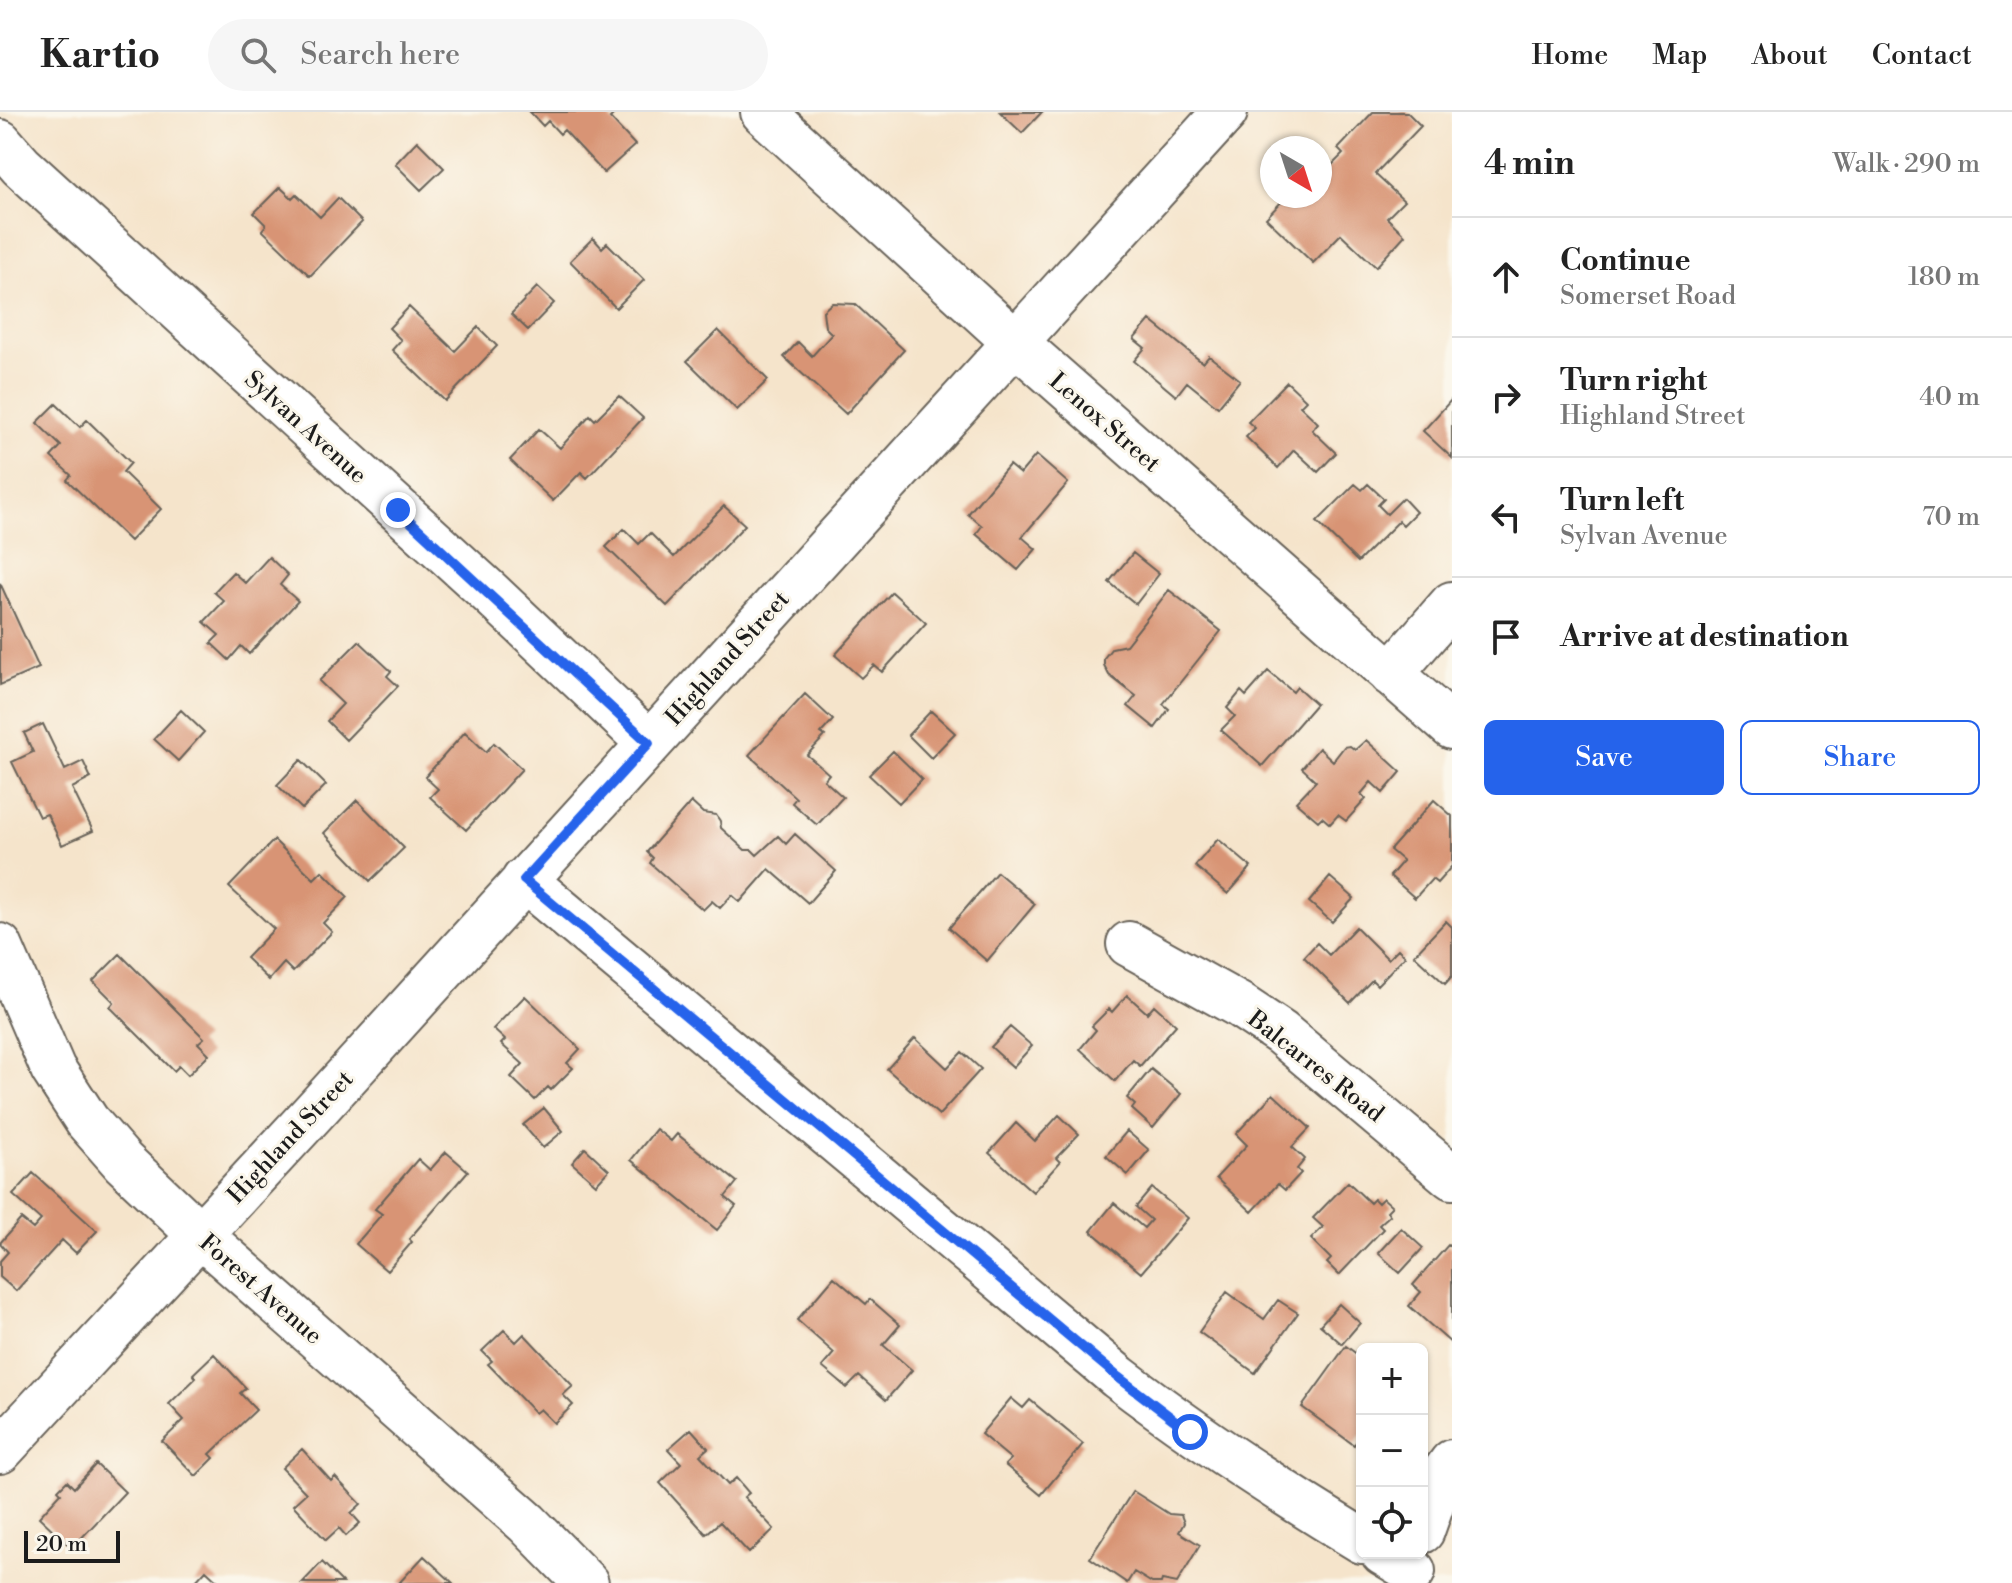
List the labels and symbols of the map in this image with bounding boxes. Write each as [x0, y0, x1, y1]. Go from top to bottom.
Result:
north arrow [1260, 136, 1332, 208]
street label: Sylvan Avenue [238, 365, 373, 491]
street label: Lenox Street [1043, 366, 1166, 480]
route end [380, 492, 416, 528]
street label: Highland Street [659, 585, 796, 732]
street label: Balcarres Road [1240, 1004, 1390, 1130]
street label: Highland Street [221, 1064, 360, 1211]
street label: Forest Avenue [193, 1228, 328, 1351]
route start [1172, 1414, 1208, 1450]
scale bar [24, 1527, 120, 1563]

